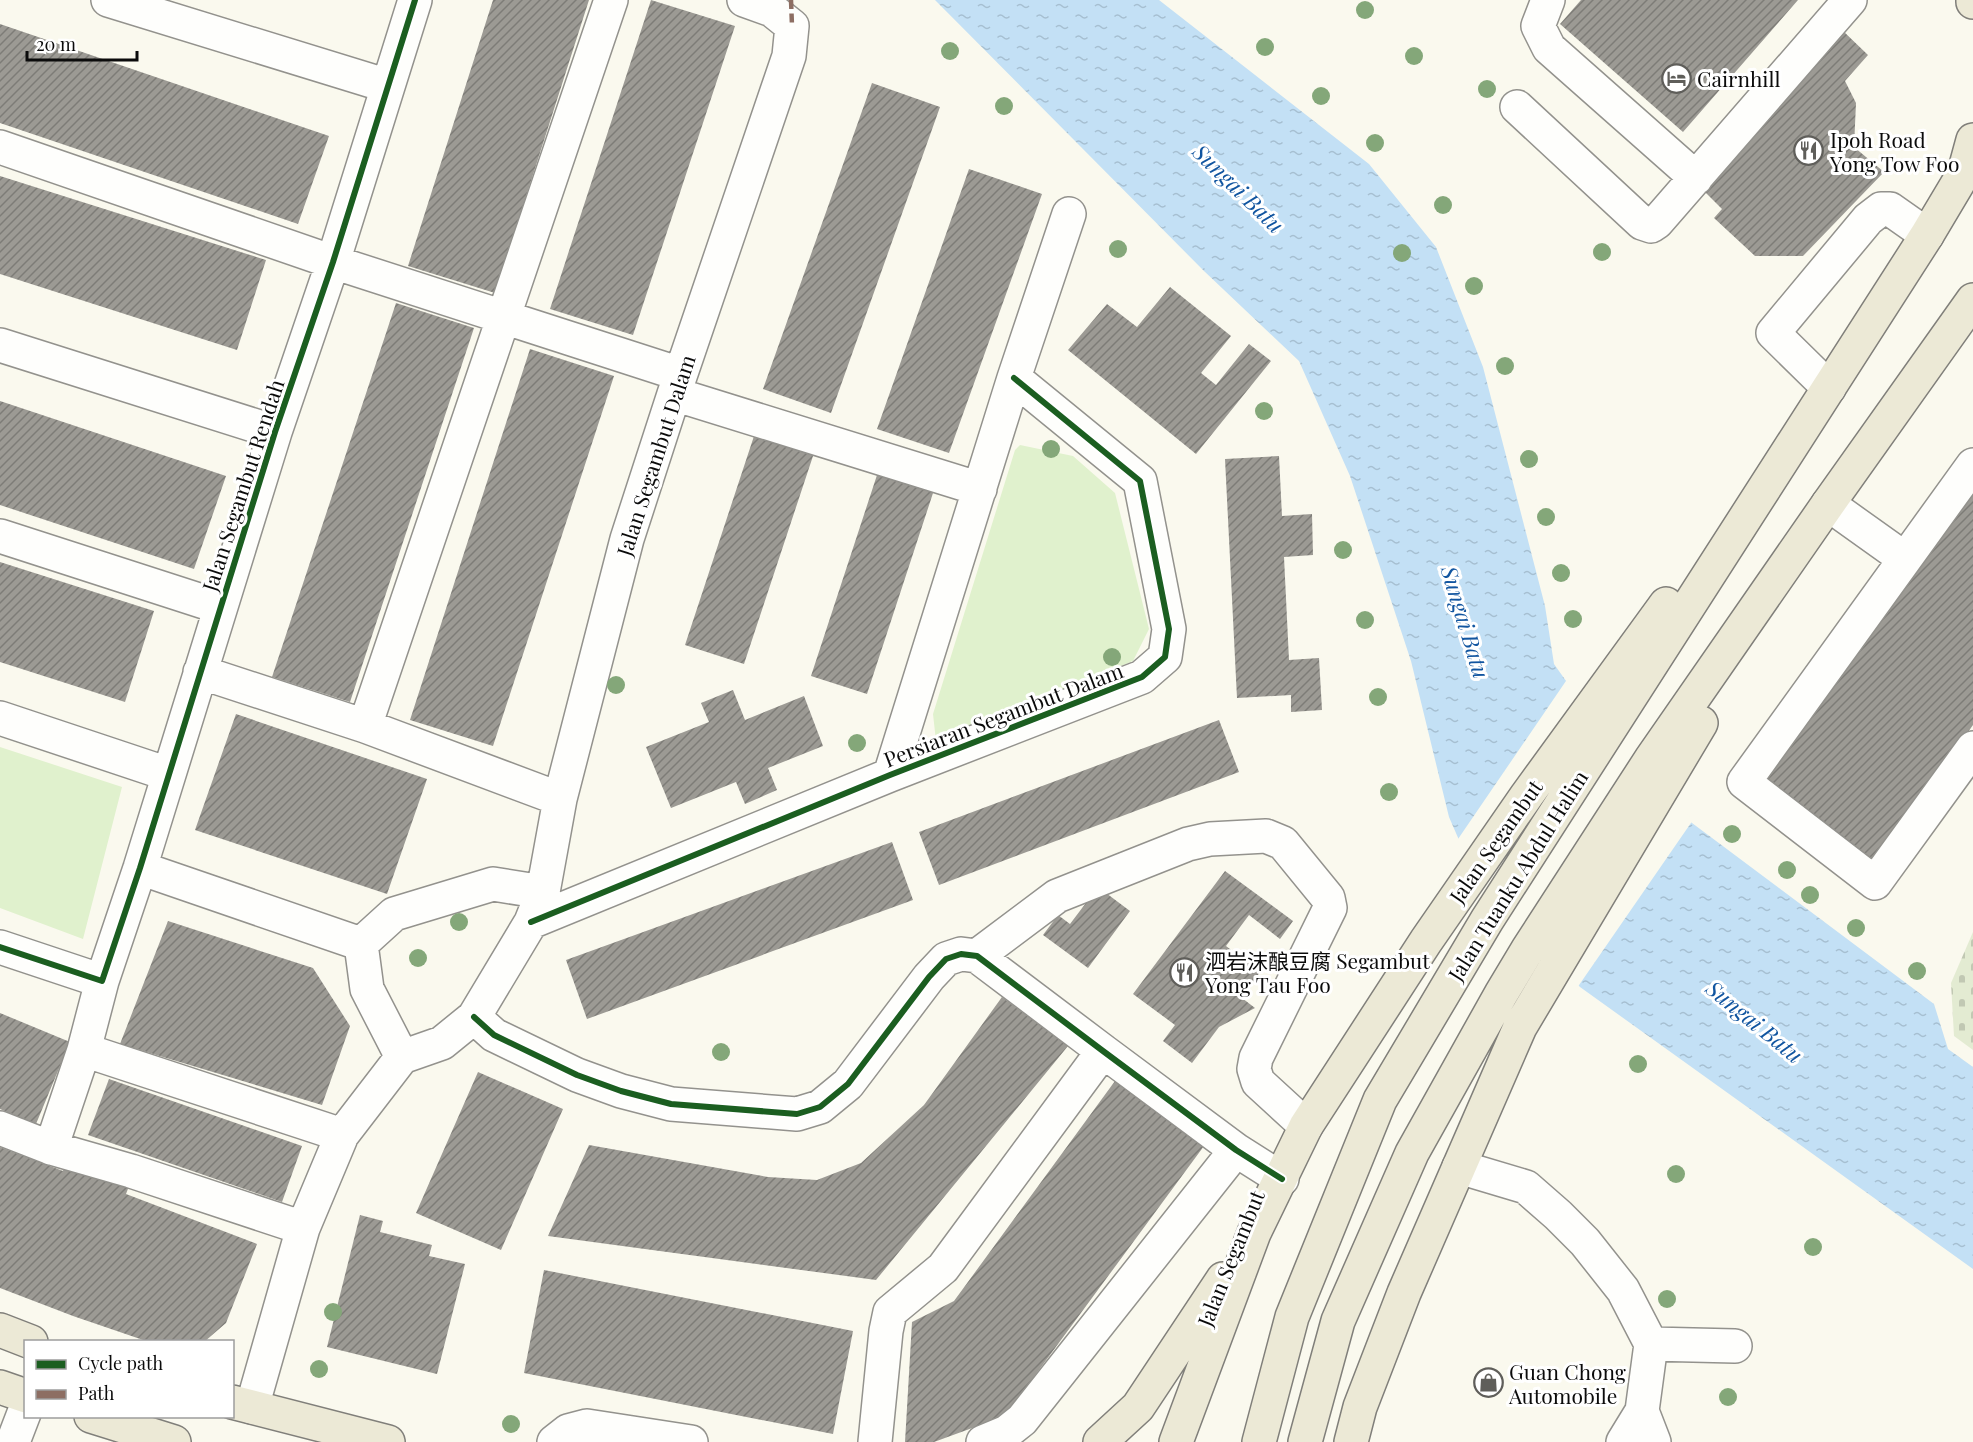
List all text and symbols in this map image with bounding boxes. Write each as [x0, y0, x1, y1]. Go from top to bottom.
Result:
scale bar [27, 24, 136, 62]
text: 20 m [36, 32, 76, 56]
hotel icon: Cairnhill [1660, 62, 1692, 94]
place label: Cairnhill [1697, 64, 1780, 92]
place label: Ipoh Road Yong Tow Foo [1829, 125, 1959, 177]
restaurant icon: Ipoh Road Yong Tow Foo [1793, 135, 1825, 167]
water label: Sungai Batu [1186, 136, 1291, 239]
street label: Jalan Segambut Dalam [609, 350, 701, 560]
street label: Jalan Segambut Rendah [194, 375, 290, 595]
water label: Sungai Batu [1434, 561, 1497, 682]
street label: Persiaran Segambut Dalam [879, 655, 1127, 773]
street label: Jalan Tuanku Abdul Halim [1440, 764, 1594, 986]
street label: Jalan Segambut [1442, 773, 1548, 909]
place label: 泗岩沫酿豆腐 Segambut Yong Tau Foo [1204, 946, 1430, 998]
restaurant icon: 泗岩沫酿豆腐 Segambut Yong Tau Foo [1168, 956, 1200, 988]
water label: Sungai Batu [1700, 972, 1810, 1069]
street label: Jalan Segambut [1190, 1185, 1270, 1331]
legend [24, 1340, 234, 1418]
text: Cycle path [78, 1351, 163, 1375]
place label: Guan Chong Automobile [1508, 1357, 1626, 1409]
shop icon: Guan Chong Automobile [1472, 1367, 1504, 1399]
text: Path [78, 1381, 115, 1405]

